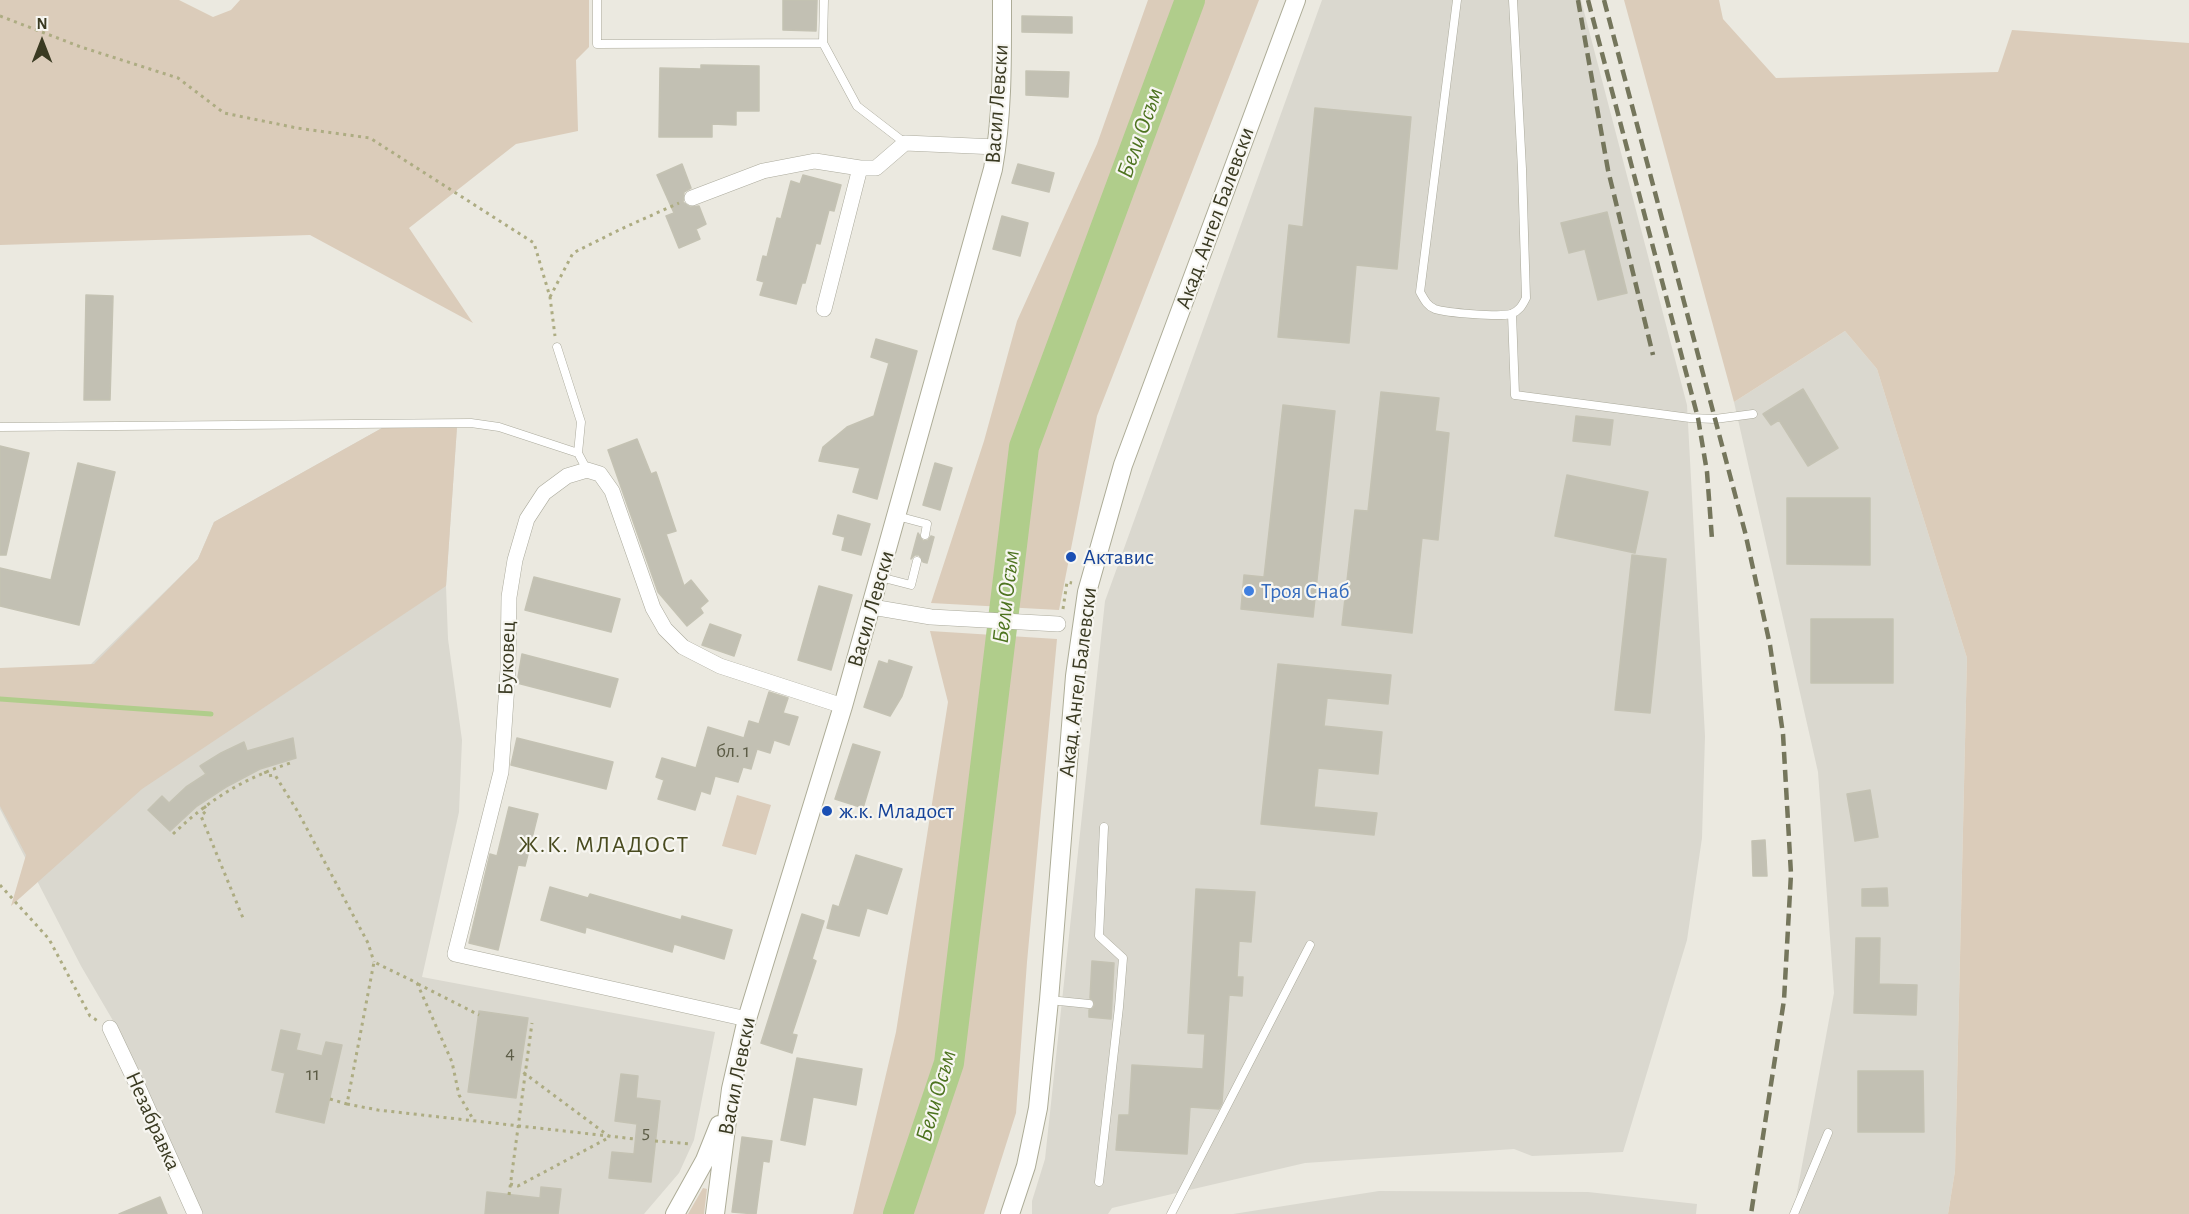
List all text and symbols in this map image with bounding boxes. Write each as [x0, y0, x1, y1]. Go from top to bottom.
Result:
north arrow [12, 12, 72, 72]
text: N [36, 16, 48, 32]
street label: Васил Левски [980, 43, 1014, 165]
water label: Бели Осъм [1110, 84, 1170, 182]
street label: Акад. Ангел Балевски [1170, 124, 1260, 312]
place label: Актавис [1083, 544, 1154, 570]
street label: Васил Левски [842, 548, 900, 670]
water label: Бели Осъм [986, 549, 1026, 645]
marker: Актавис [1064, 550, 1078, 564]
place label: Троя Снаб [1261, 578, 1350, 604]
marker: Троя Снаб [1242, 584, 1256, 598]
street label: Акад. Ангел Балевски [1053, 585, 1103, 779]
street label: Буковец [493, 620, 521, 696]
house number: бл. 1 [716, 739, 750, 763]
place label: ж.к. Младост [839, 798, 954, 824]
marker: ж.к. Младост [820, 804, 834, 818]
district label: Ж.К. МЛАДОСТ [519, 831, 689, 859]
street label: Васил Левски [713, 1015, 761, 1137]
house number: 4 [505, 1041, 515, 1065]
water label: Бели Осъм [909, 1047, 963, 1145]
house number: 11 [306, 1062, 320, 1086]
street label: Незабравка [119, 1067, 187, 1175]
house number: 5 [642, 1120, 650, 1144]

